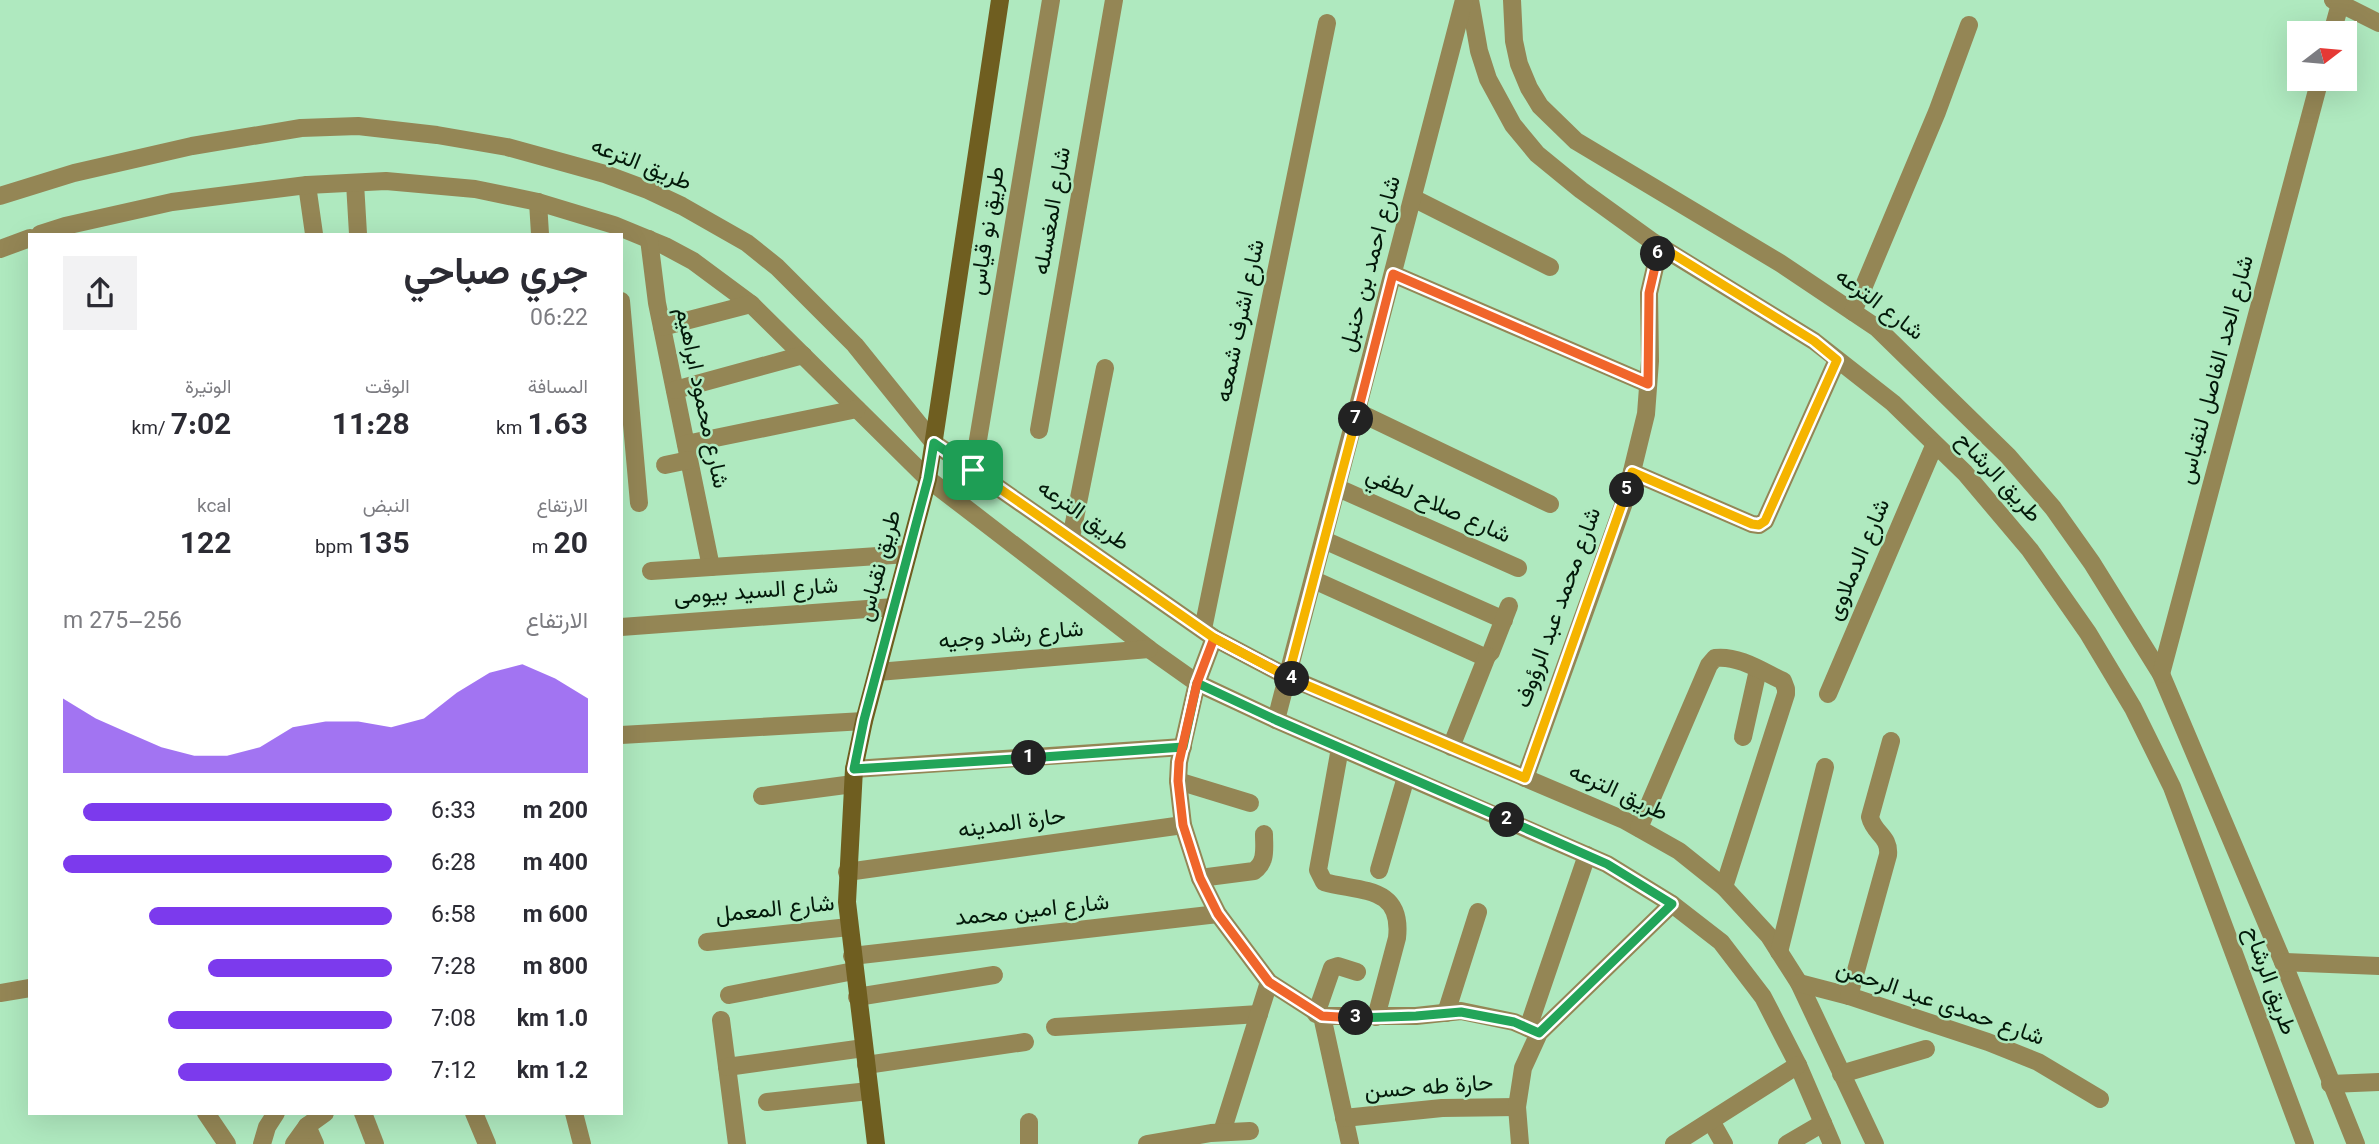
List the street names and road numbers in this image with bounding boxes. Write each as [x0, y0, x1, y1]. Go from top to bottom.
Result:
street label: طريق الترعه [585, 128, 697, 202]
street label: شارع المغسله [1024, 144, 1082, 278]
street label: طريق نو قياس [960, 164, 1016, 298]
street label: شارع احمد بن حنبل [1330, 172, 1412, 356]
street label: شارع اشرف شمعه [1206, 236, 1276, 406]
street label: شارع الحد الفاصل لنقباس [2169, 251, 2265, 489]
street label: شارع الترعه [1827, 259, 1931, 351]
street label: شارع محمود ابراهيم [664, 304, 738, 492]
street label: طريق الرشاح [1946, 424, 2050, 532]
street label: شارع صلاح لطفي [1360, 458, 1516, 554]
street label: طريق الترعه [1029, 471, 1137, 561]
street label: شارع الدملاوى [1817, 494, 1901, 626]
street label: شارع محمد عبد الرؤوف [1506, 503, 1612, 713]
street label: طريق نقباس [848, 506, 912, 626]
street label: شارع السيد بيومى [673, 568, 839, 616]
street label: شارع رشاد وجيه [937, 612, 1085, 660]
street label: طريق الترعه [1562, 754, 1674, 832]
street label: حارة المدينه [956, 799, 1068, 849]
street label: شارع امين محمد [953, 885, 1111, 937]
street label: شارع المعمل [714, 886, 836, 934]
street label: طريق الرشاح [2233, 922, 2305, 1040]
street label: شارع حمدى عبد الرحمن [1831, 951, 2049, 1057]
street label: حارة طه حسن [1363, 1066, 1495, 1110]

